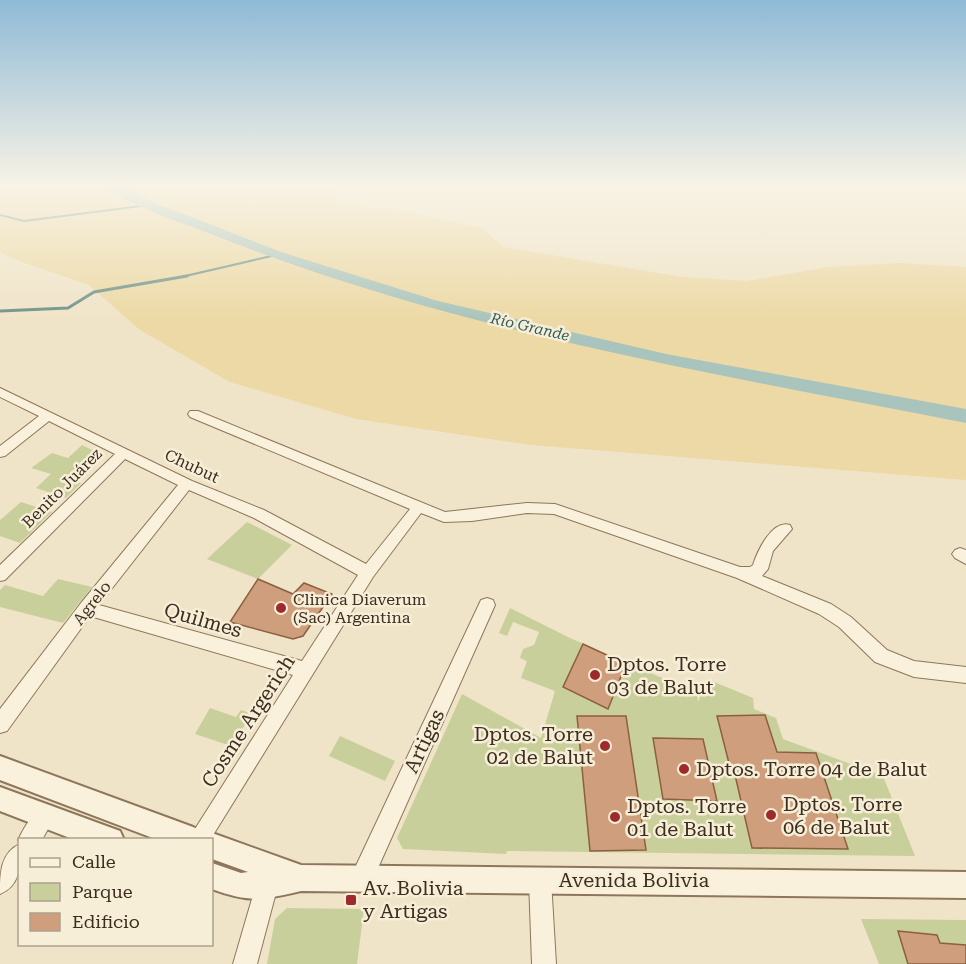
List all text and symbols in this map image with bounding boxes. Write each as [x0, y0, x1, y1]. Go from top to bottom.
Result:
water label: Río Grande [488, 309, 571, 345]
street label: Benito Juárez [18, 444, 106, 532]
street label: Chubut [162, 445, 222, 487]
street label: Agrelo [69, 577, 115, 629]
place label: Clinica Diaverum (Sac) Argentina [293, 590, 427, 627]
street label: Quilmes [161, 597, 245, 643]
marker: Clinica Diaverum (Sac) Argentina [274, 601, 288, 615]
street label: Cosme Argerich [196, 650, 300, 792]
place label: Dptos. Torre 03 de Balut [607, 652, 726, 699]
marker: Dptos. Torre 03 de Balut [588, 668, 602, 682]
street label: Artigas [399, 705, 449, 777]
place label: Dptos. Torre 02 de Balut [474, 722, 594, 769]
marker: Dptos. Torre 02 de Balut [598, 739, 612, 753]
place label: Dptos. Torre 04 de Balut [696, 757, 928, 781]
marker: Dptos. Torre 04 de Balut [677, 762, 691, 776]
place label: Dptos. Torre 06 de Balut [783, 792, 902, 839]
place label: Dptos. Torre 01 de Balut [627, 794, 746, 841]
marker: Dptos. Torre 06 de Balut [764, 808, 778, 822]
marker: Dptos. Torre 01 de Balut [608, 810, 622, 824]
legend [18, 838, 213, 946]
text: Calle [72, 851, 116, 872]
street label: Avenida Bolivia [559, 868, 709, 892]
place label: Av. Bolivia y Artigas [363, 876, 464, 923]
text: Parque [72, 881, 133, 902]
marker: Av. Bolivia y Artigas [344, 893, 358, 907]
text: Edificio [72, 911, 140, 932]

